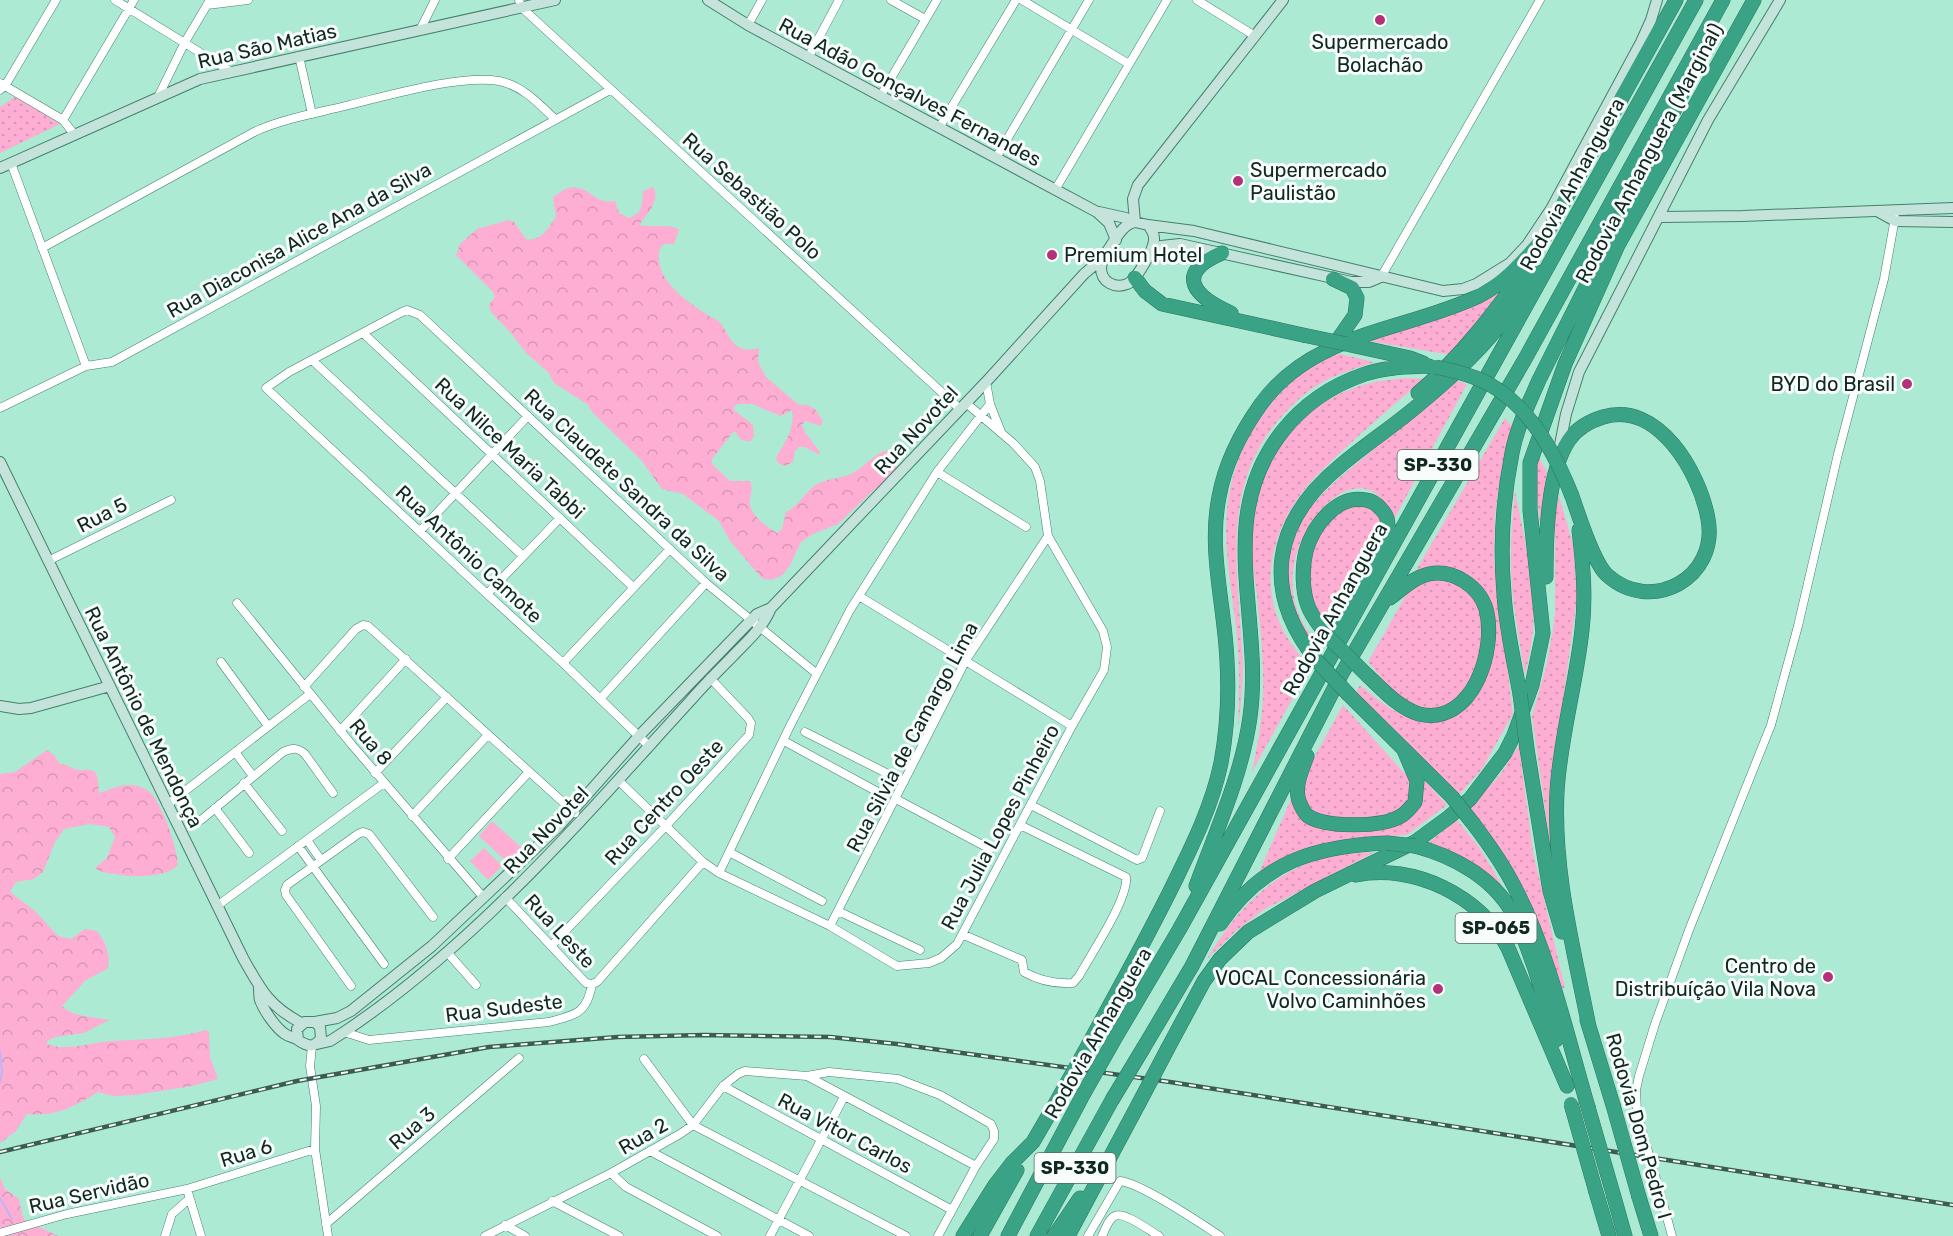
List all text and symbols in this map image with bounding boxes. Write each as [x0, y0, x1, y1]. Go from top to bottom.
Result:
street label: Rua Adão Gonçalves Fernandes [775, 13, 1045, 171]
marker: Supermercado Bolachão [1373, 13, 1387, 27]
street label: Rua São Matias [195, 18, 339, 74]
street label: Rodovia Anhanguera (Marginal) [1570, 19, 1728, 287]
place label: Supermercado Bolachão [1311, 30, 1449, 77]
street label: Rodovia Anhanguera [1515, 93, 1629, 275]
street label: Rua Sebastião Polo [678, 127, 826, 265]
street label: Rua Diaconisa Alice Ana da Silva [163, 157, 435, 323]
place label: Supermercado Paulistão [1250, 158, 1387, 205]
marker: Supermercado Paulistão [1231, 174, 1245, 188]
place label: Premium Hotel [1064, 243, 1202, 267]
marker: Premium Hotel [1045, 248, 1059, 262]
street label: Rua Nilce Maria Tabbi [430, 372, 590, 524]
place label: BYD do Brasil [1770, 372, 1895, 396]
marker: BYD do Brasil [1900, 377, 1914, 391]
street label: Rua Novotel [869, 381, 963, 479]
street label: Rua Claudete Sandra da Silva [519, 384, 735, 586]
road number: SP-330 [1398, 450, 1478, 480]
street label: Rua Antônio Camote [391, 480, 547, 628]
street label: Rua 5 [73, 492, 131, 538]
street label: Rodovia Anhanguera [1278, 519, 1392, 699]
street label: Rua Antônio de Mendonça [80, 602, 208, 832]
street label: Rua Silvia de Camargo Lima [841, 618, 983, 856]
street label: Rua 8 [345, 714, 397, 770]
street label: Rua Julia Lopes Pinheiro [936, 720, 1064, 934]
street label: Rua Centro Oeste [600, 734, 728, 870]
street label: Rua Novotel [498, 781, 594, 879]
street label: Rua Leste [520, 889, 600, 973]
road number: SP-065 [1456, 913, 1537, 943]
street label: Rodovia Anhanguera [1039, 943, 1157, 1123]
place label: Centro de Distribuíção Vila Nova [1615, 954, 1816, 1001]
place label: VOCAL Concessionária Volvo Caminhões [1215, 966, 1426, 1013]
marker: Centro de Distribuíção Vila Nova [1821, 970, 1835, 984]
marker: VOCAL Concessionária Volvo Caminhões [1431, 982, 1445, 996]
street label: Rua Sudeste [444, 989, 564, 1027]
street label: Rodovia Dom Pedro I [1601, 1030, 1677, 1222]
street label: Rua Vitor Carlos [774, 1088, 916, 1178]
street label: Rua 3 [384, 1102, 440, 1154]
street label: Rua 2 [614, 1112, 672, 1160]
street label: Rua 6 [217, 1134, 275, 1172]
road number: SP-330 [1034, 1153, 1116, 1183]
street label: Rua Servidão [27, 1168, 151, 1218]

